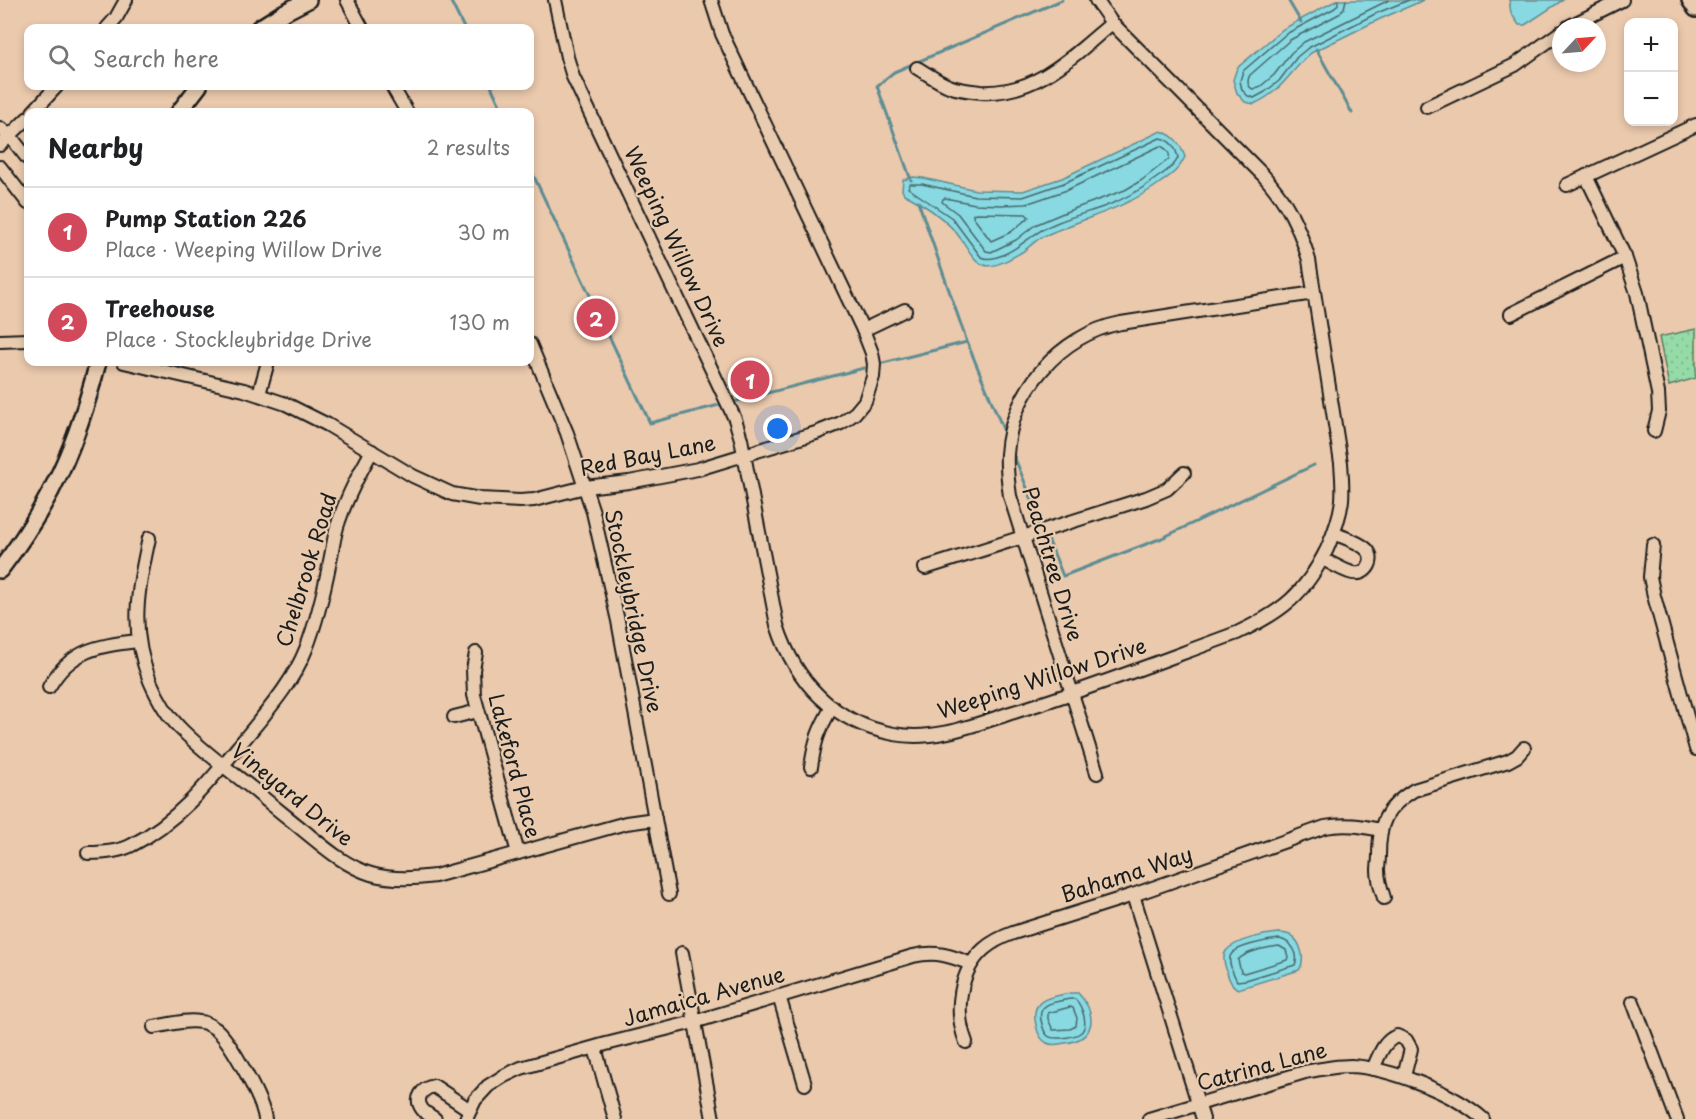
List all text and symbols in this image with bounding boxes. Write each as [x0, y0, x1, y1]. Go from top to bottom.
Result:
north arrow [1552, 18, 1606, 72]
map controls [1624, 18, 1678, 126]
button: + [1624, 18, 1678, 72]
search box [24, 24, 534, 90]
icon: search [45, 41, 78, 74]
text: Search here [93, 41, 219, 74]
button: − [1624, 72, 1678, 126]
text: Nearby [48, 128, 143, 167]
text: 2 results [427, 132, 510, 162]
street label: Weeping Willow Drive [617, 141, 738, 352]
text: Pump Station 226 [105, 201, 307, 234]
text: 1 [63, 217, 72, 247]
text: 30 m [457, 217, 510, 247]
text: Place · Weeping Willow Drive [105, 234, 382, 264]
text: Treehouse [105, 291, 215, 324]
pin: 2 [576, 296, 616, 340]
text: 2 [60, 307, 75, 337]
text: 130 m [450, 307, 510, 337]
text: Place · Stockleybridge Drive [105, 324, 372, 354]
pin: 1 [730, 358, 770, 403]
your location [763, 414, 792, 443]
street label: Red Bay Lane [577, 425, 718, 483]
street label: Peachtree Drive [1015, 482, 1093, 645]
street label: Chelbrook Road [266, 488, 344, 650]
street label: Stockleybridge Drive [598, 506, 672, 715]
street label: Weeping Willow Drive [933, 628, 1150, 726]
street label: Lakeford Place [481, 690, 551, 841]
street label: Vineyard Drive [225, 734, 361, 853]
street label: Bahama Way [1056, 837, 1196, 909]
street label: Jamaica Avenue [619, 957, 788, 1033]
street label: Catrina Lane [1193, 1032, 1330, 1098]

